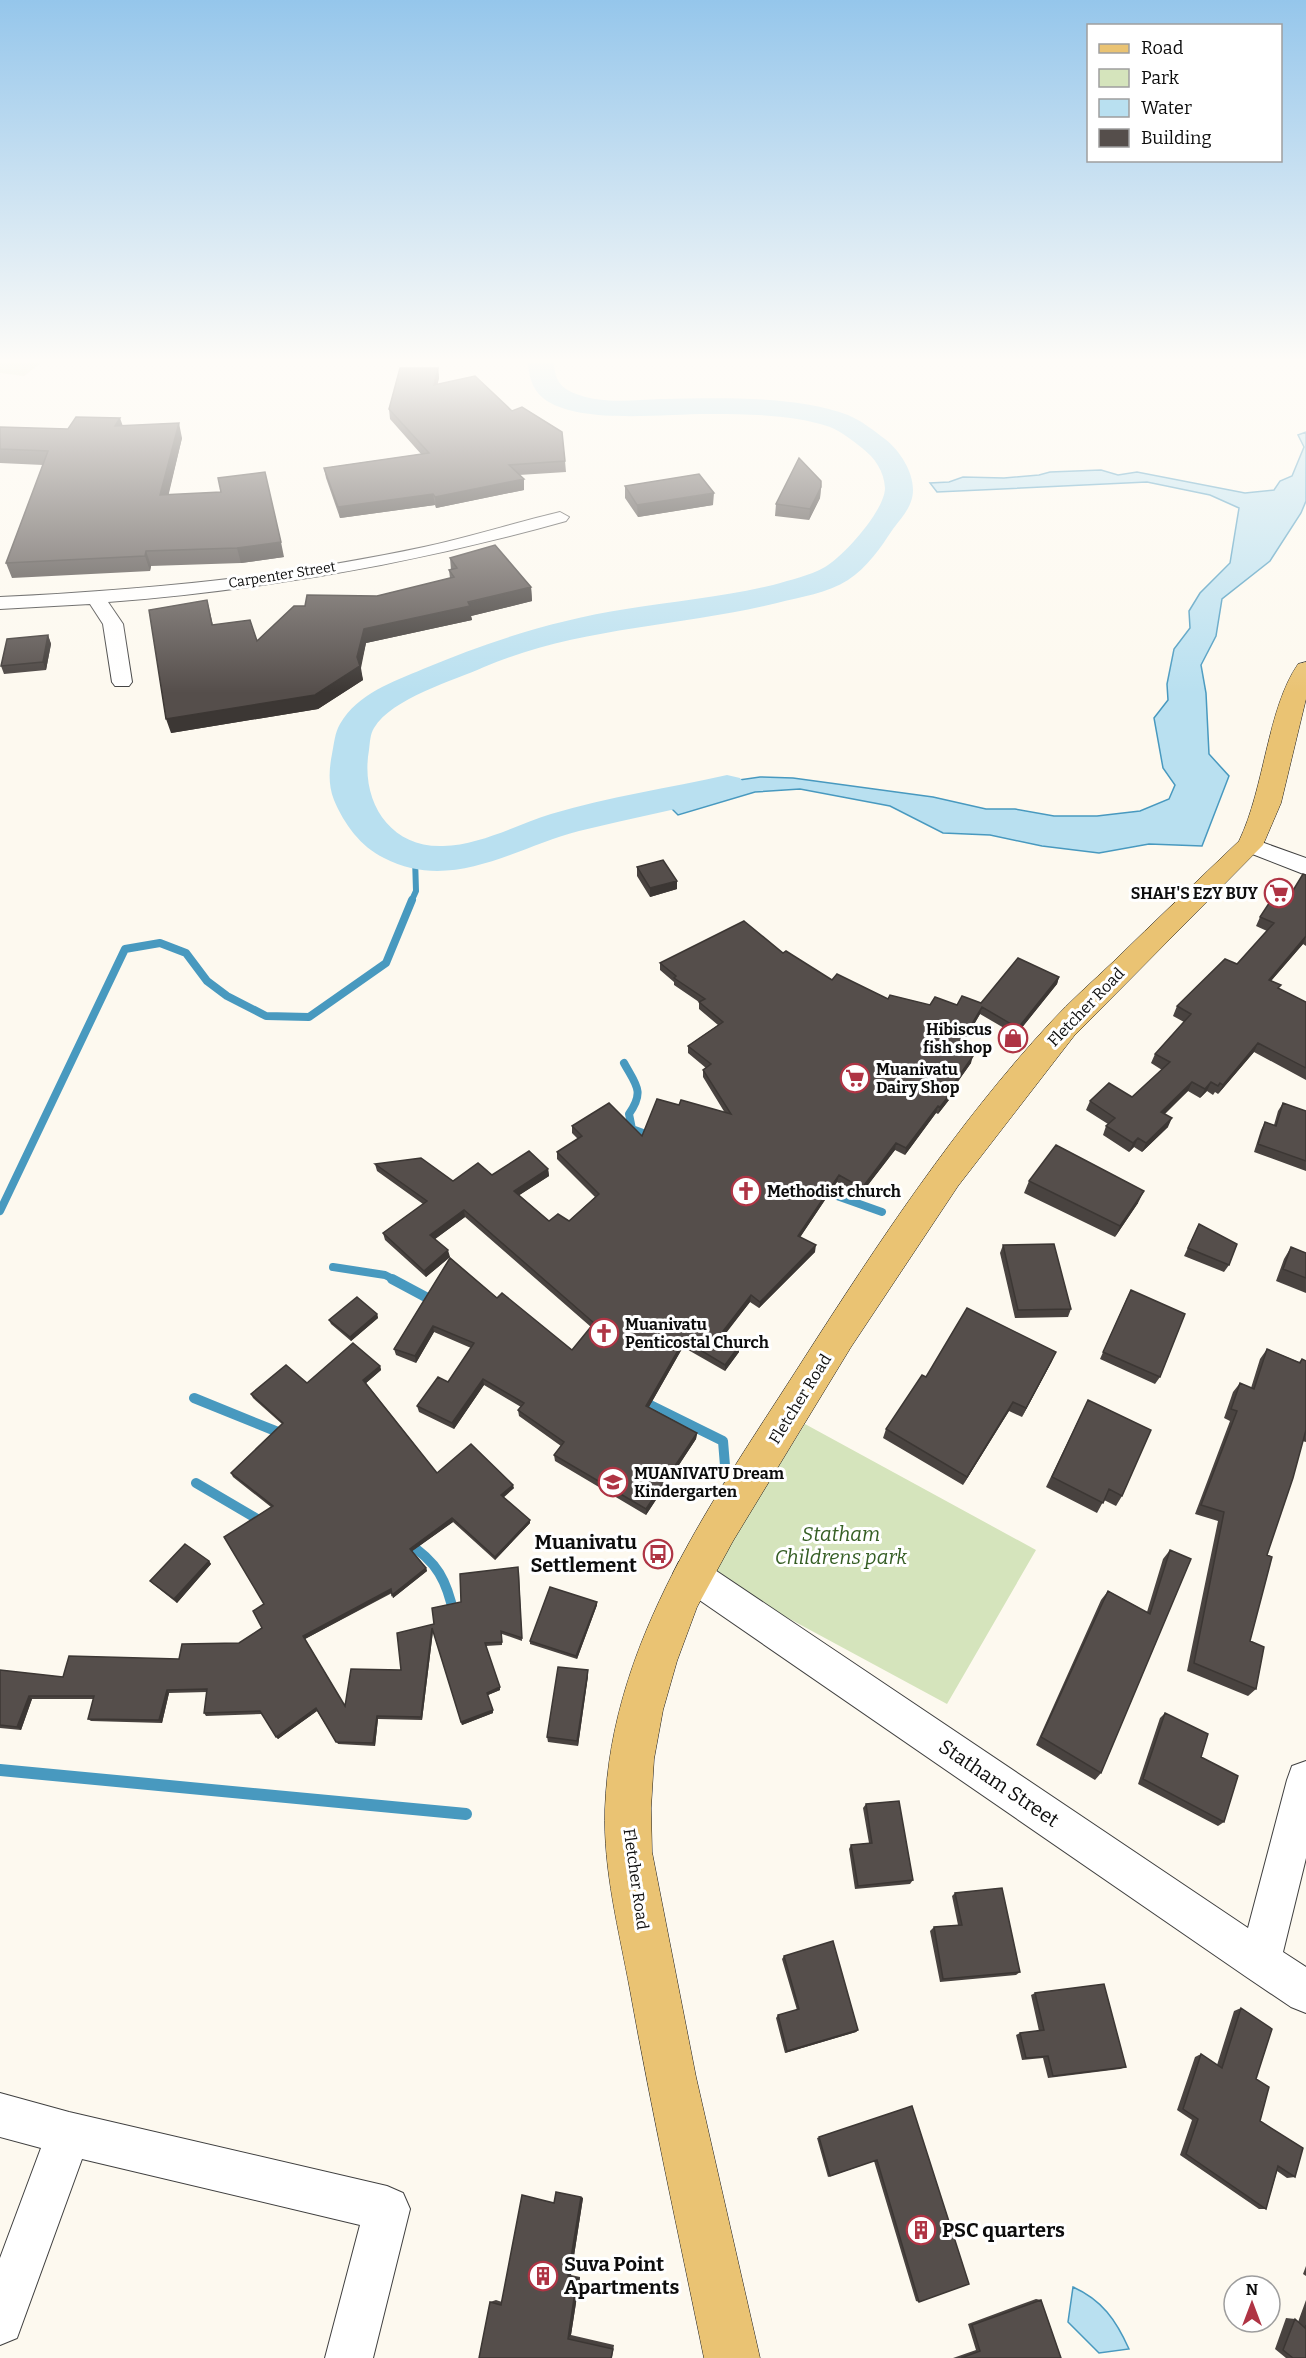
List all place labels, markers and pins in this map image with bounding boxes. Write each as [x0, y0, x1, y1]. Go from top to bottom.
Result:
supermarket icon: SHAH'S EZY BUY [1263, 877, 1295, 909]
place label: SHAH'S EZY BUY [1131, 884, 1259, 903]
place label: Hibiscus fish shop [923, 1020, 992, 1057]
shop icon: Hibiscus fish shop [997, 1022, 1029, 1054]
place label: Muanivatu Dairy Shop [876, 1060, 960, 1097]
supermarket icon: Muanivatu Dairy Shop [839, 1062, 871, 1094]
church icon: Methodist church [730, 1175, 762, 1207]
place label: Methodist church [767, 1182, 901, 1201]
place label: Muanivatu Penticostal Church [625, 1315, 769, 1352]
church icon: Muanivatu Penticostal Church [588, 1317, 620, 1349]
place label: MUANIVATU Dream Kindergarten [634, 1464, 785, 1501]
school or university icon: MUANIVATU Dream Kindergarten [597, 1466, 629, 1498]
place label: Muanivatu Settlement [530, 1530, 637, 1577]
bus stop icon: Muanivatu Settlement [642, 1538, 674, 1570]
building icon: PSC quarters [905, 2214, 937, 2246]
place label: PSC quarters [942, 2218, 1065, 2242]
place label: Suva Point Apartments [564, 2252, 679, 2299]
building icon: Suva Point Apartments [527, 2260, 559, 2292]

